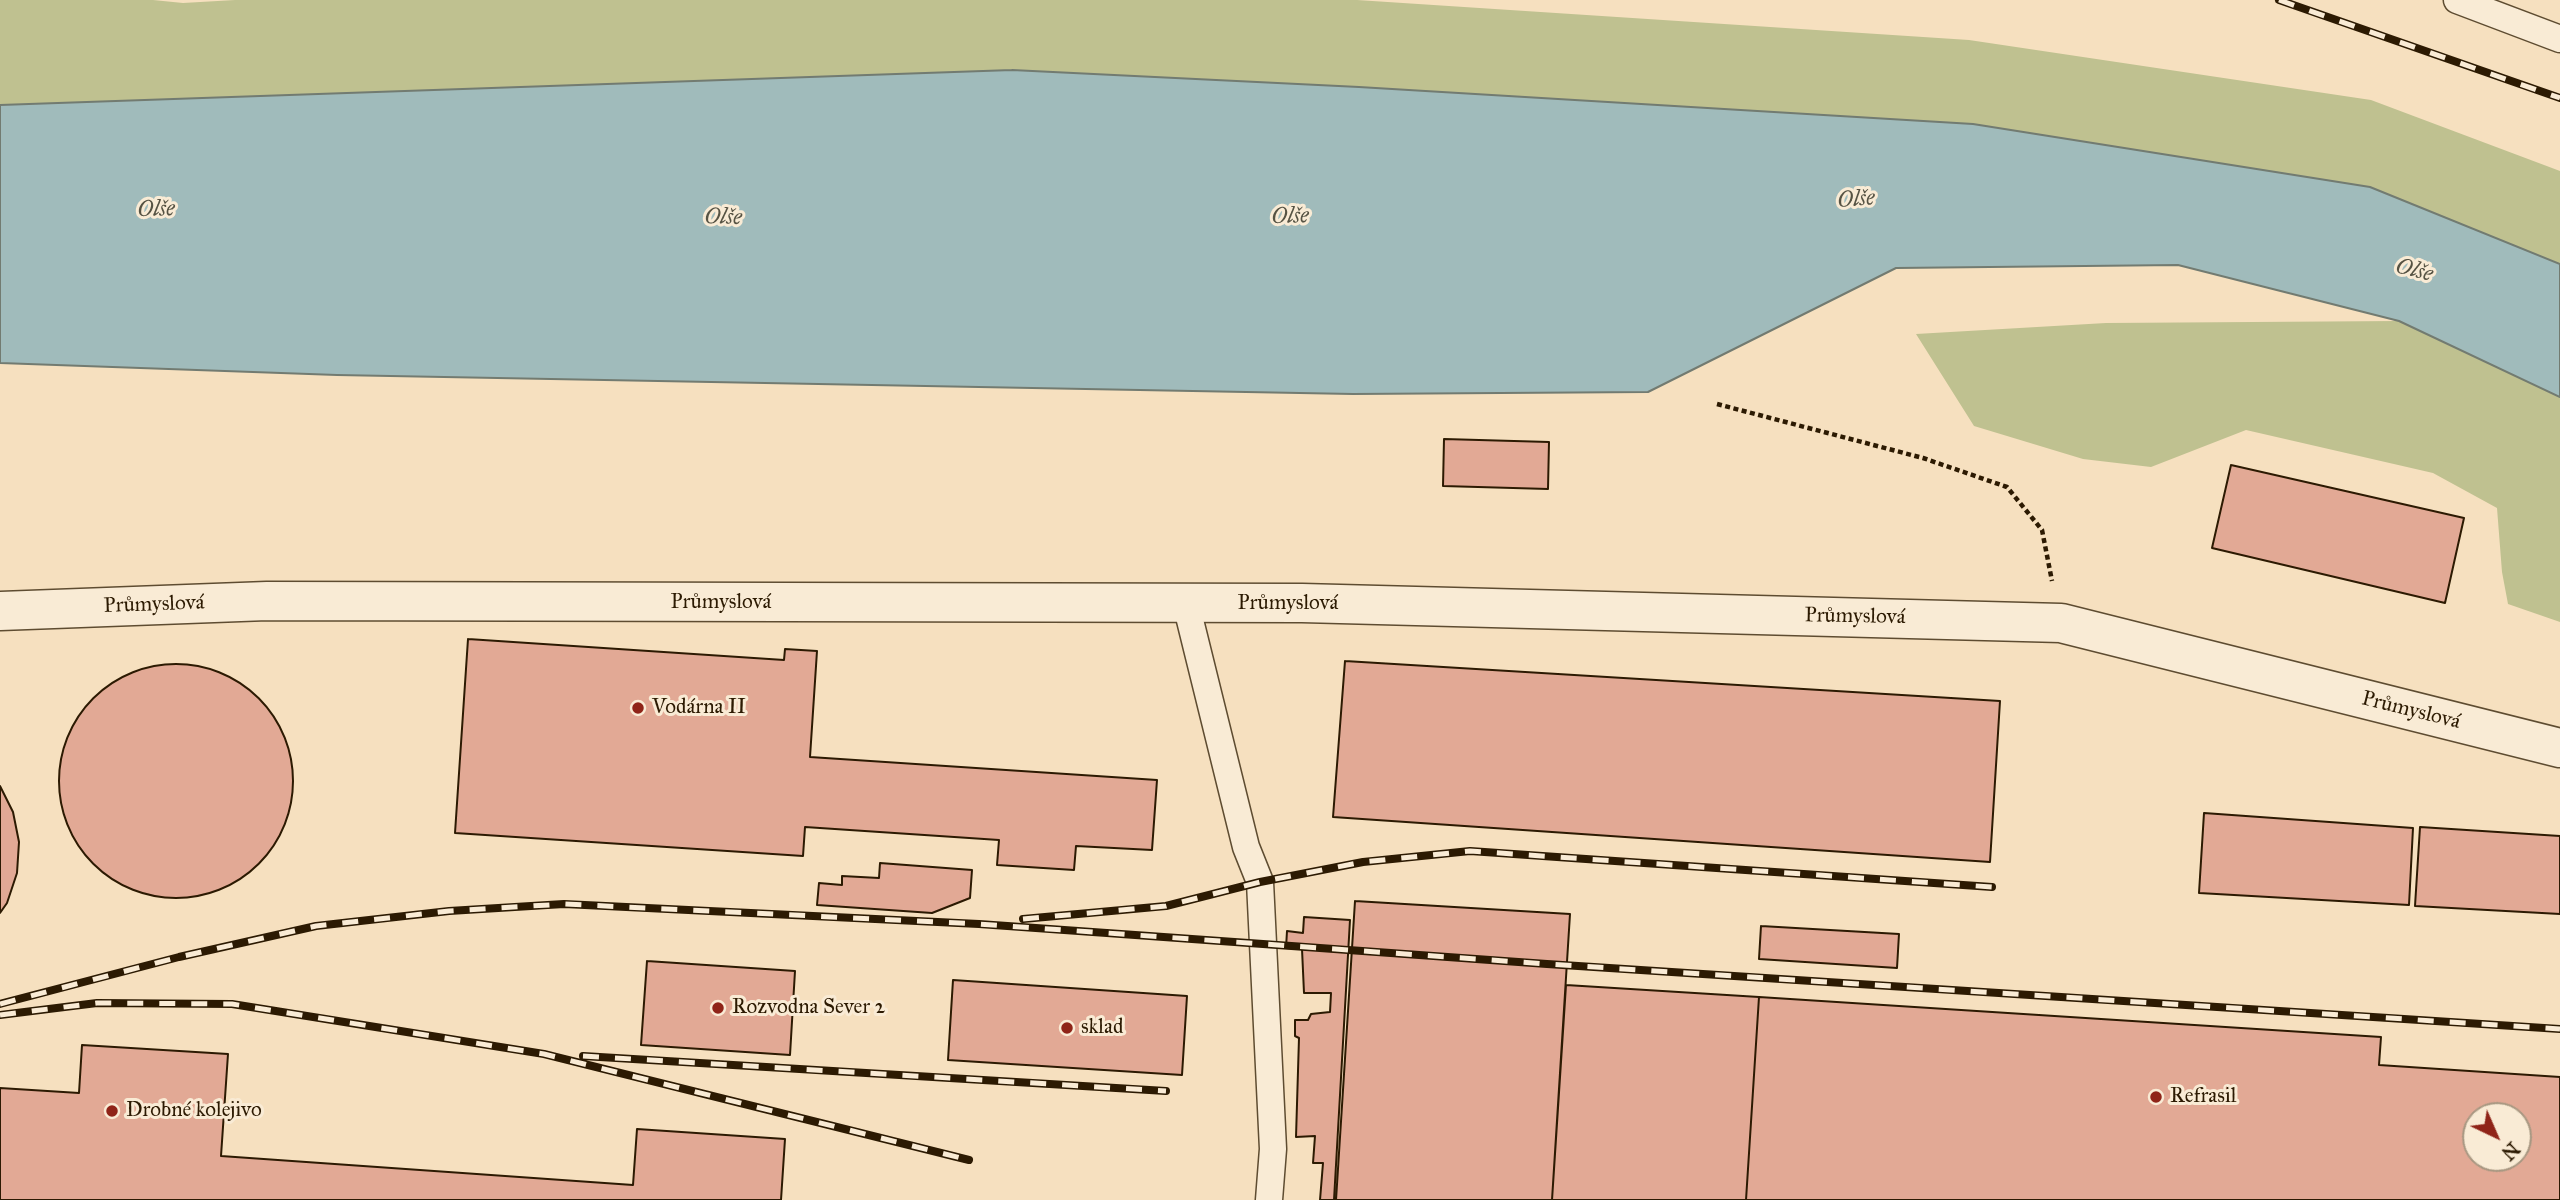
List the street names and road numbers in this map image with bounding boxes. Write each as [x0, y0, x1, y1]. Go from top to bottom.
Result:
street label: Průmyslová [671, 590, 771, 616]
street label: Průmyslová [103, 591, 205, 619]
street label: Průmyslová [1238, 591, 1338, 617]
street label: Průmyslová [1804, 604, 1906, 630]
street label: Průmyslová [2359, 687, 2463, 735]

